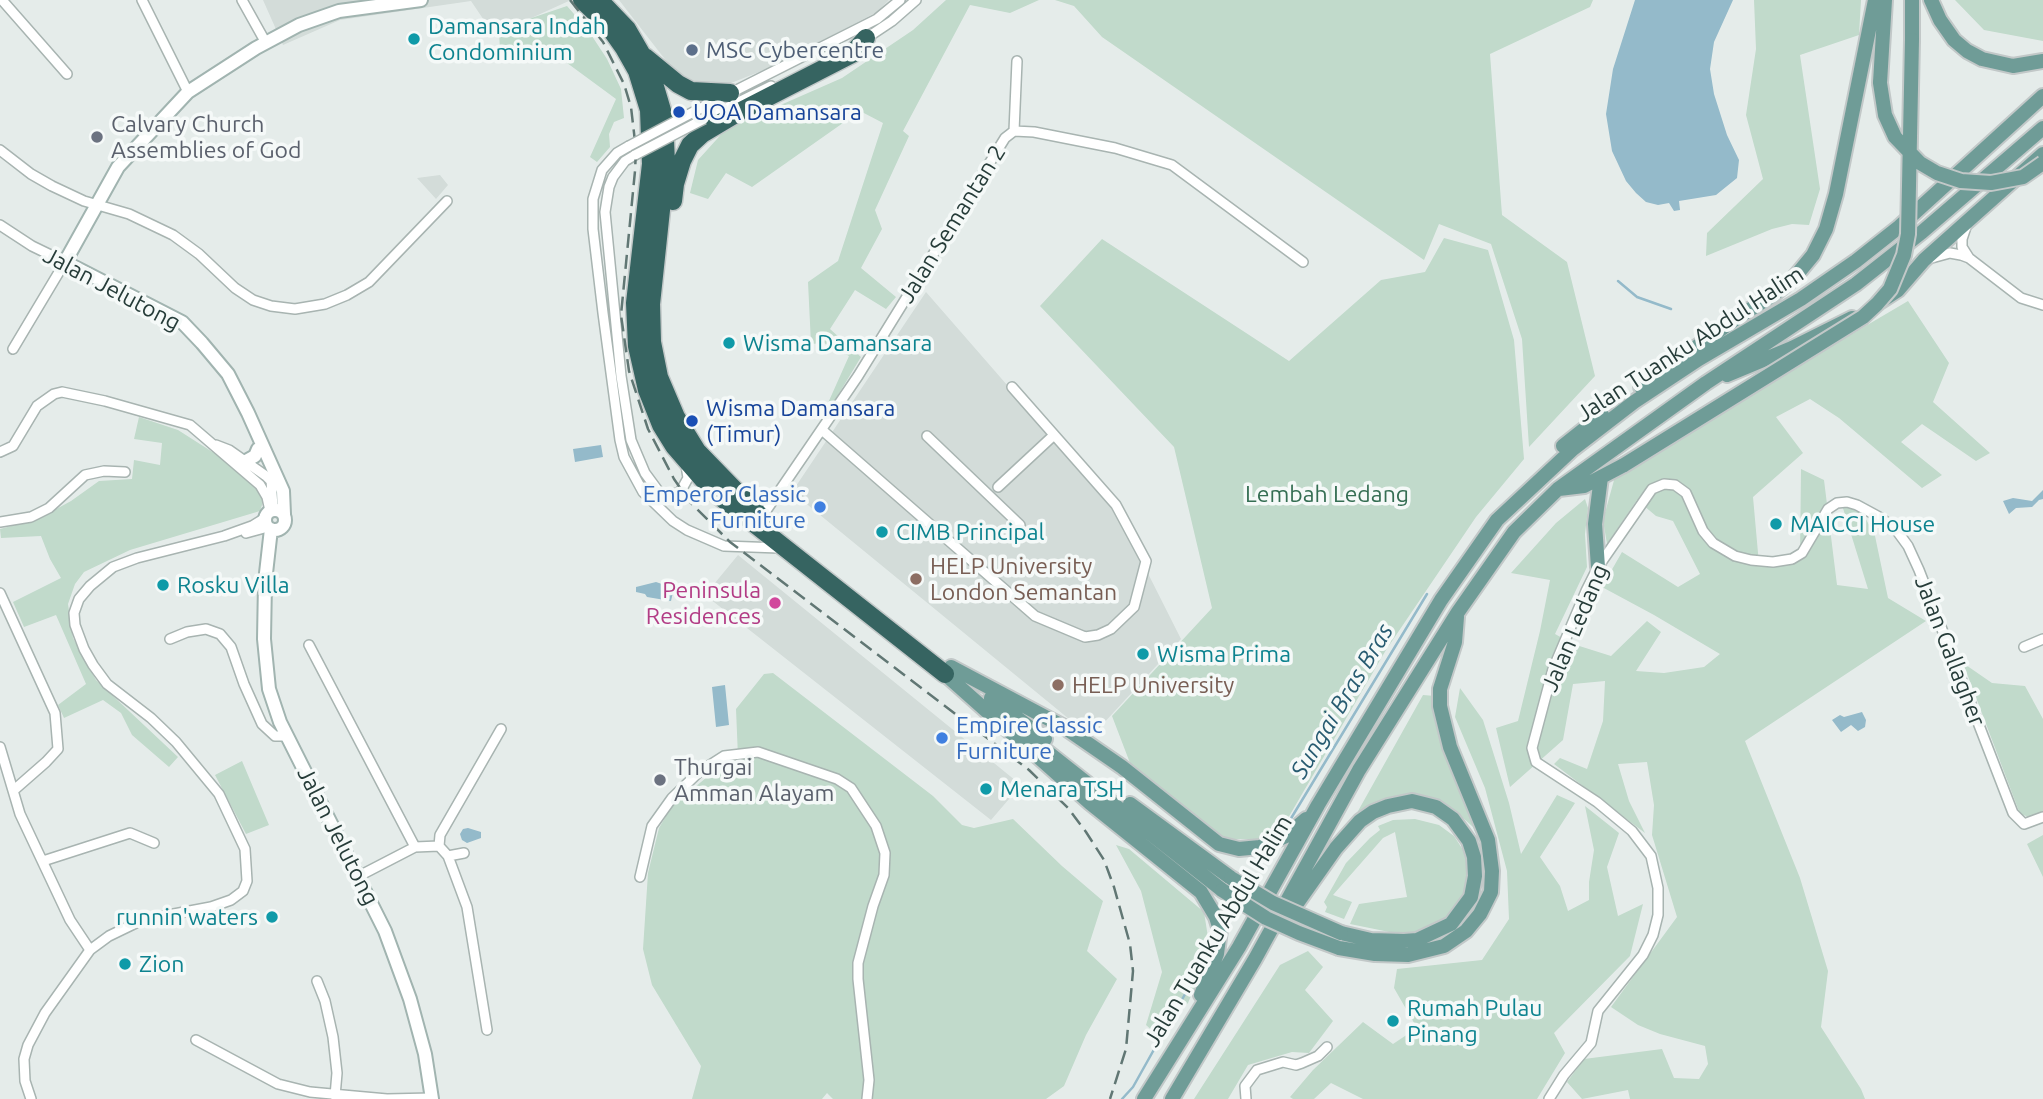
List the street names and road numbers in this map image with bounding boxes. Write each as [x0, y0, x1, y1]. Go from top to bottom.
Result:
street label: Jalan Semantan 2 [892, 140, 1012, 308]
street label: Jalan Jelutong [39, 241, 185, 337]
street label: Jalan Tuanku Abdul Halim [1571, 260, 1809, 428]
street label: Jalan Ledang [1536, 560, 1614, 696]
street label: Jalan Gallagher [1909, 572, 1991, 730]
street label: Jalan Jelutong [291, 762, 385, 910]
street label: Jalan Tuanku Abdul Halim [1138, 810, 1298, 1052]

